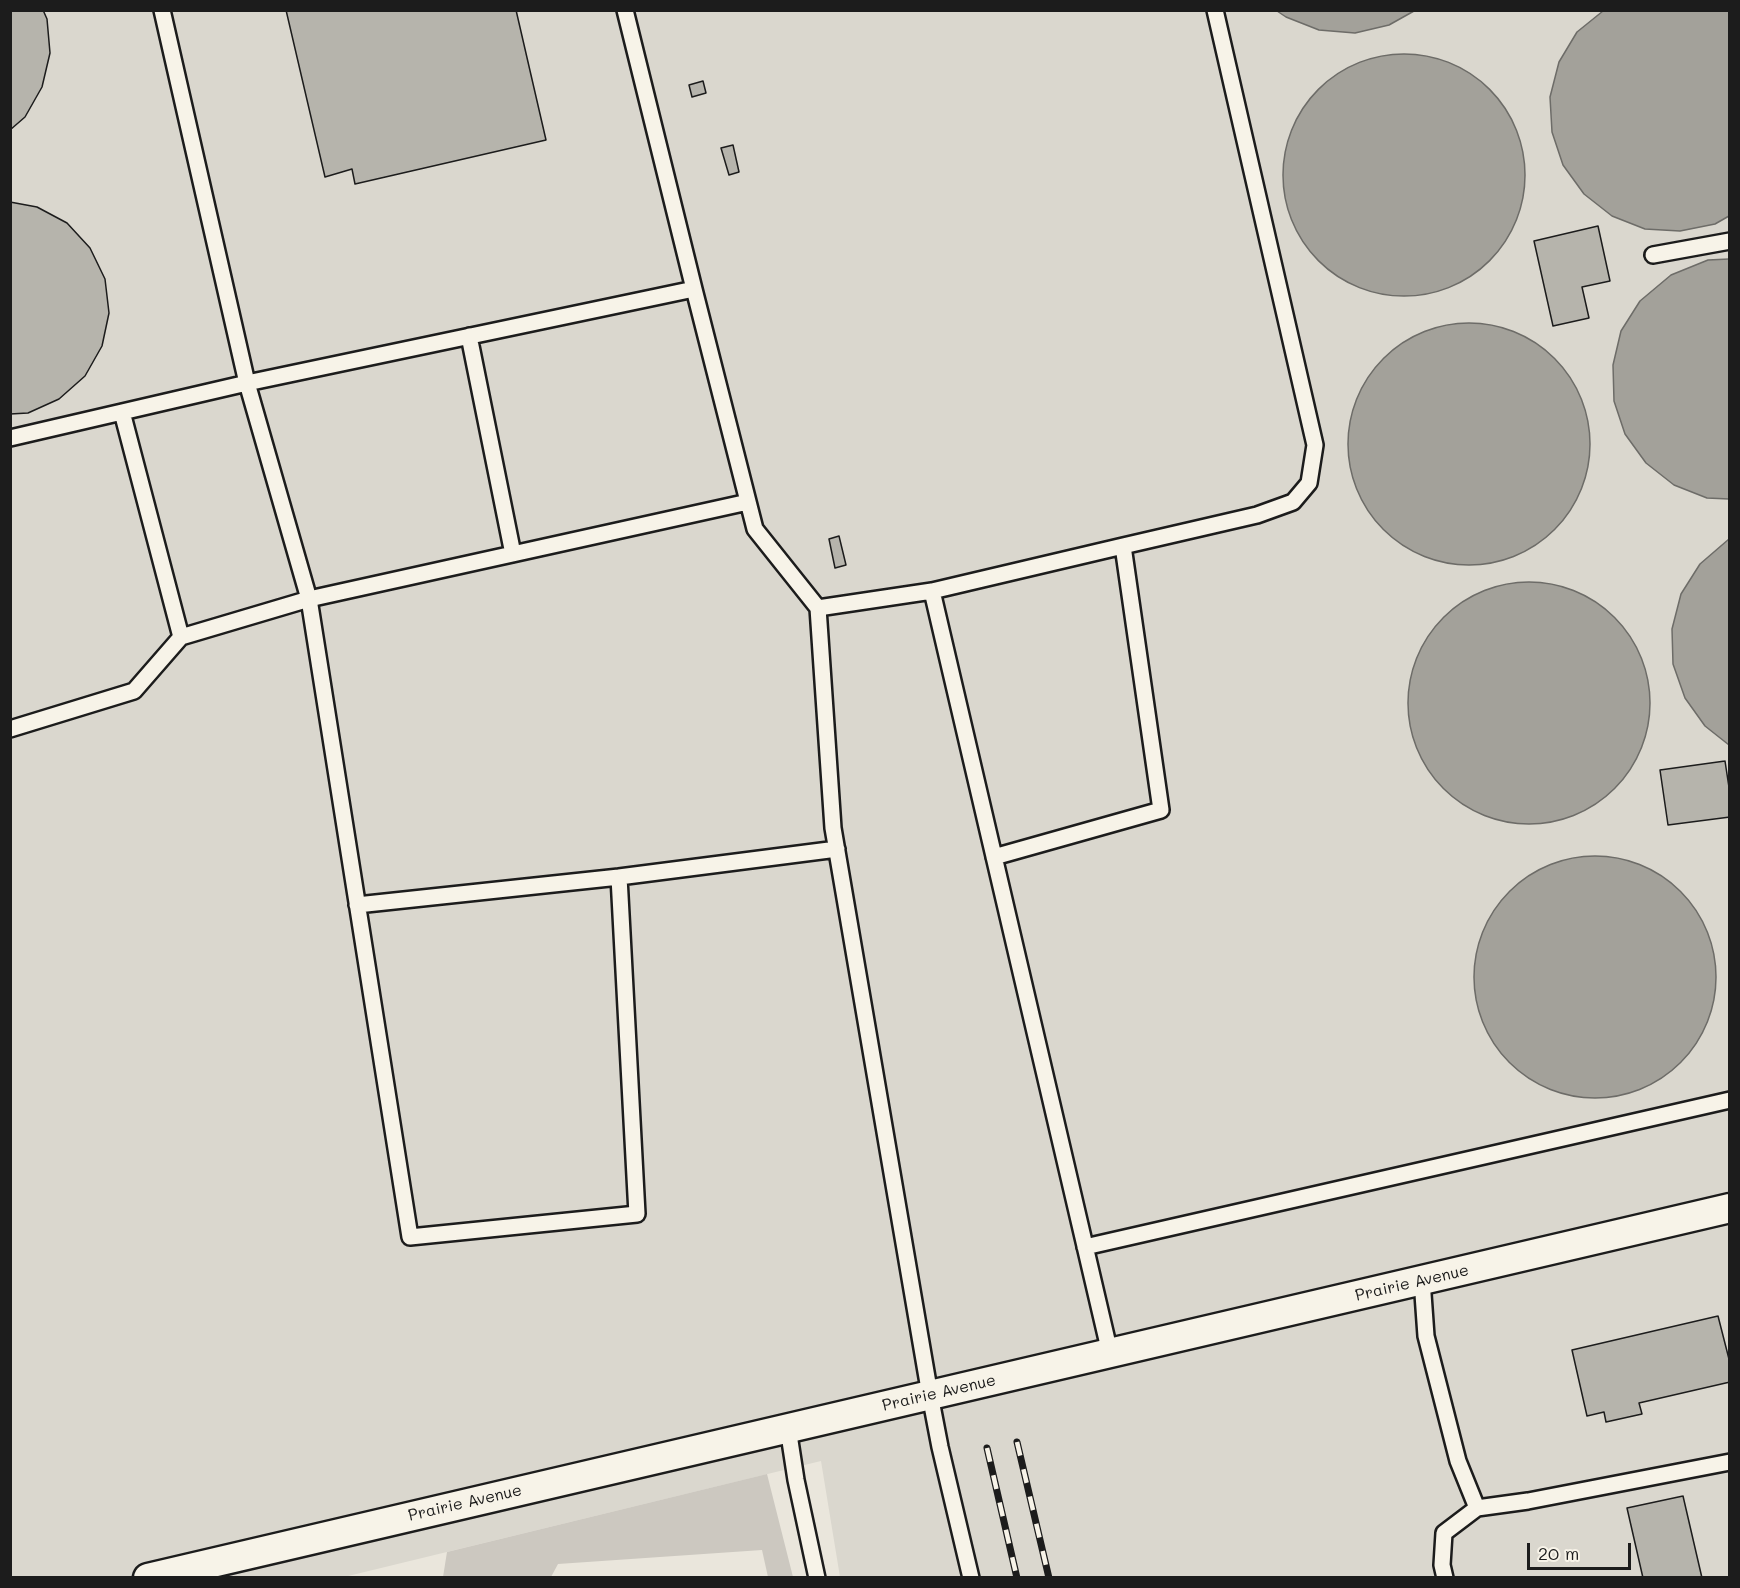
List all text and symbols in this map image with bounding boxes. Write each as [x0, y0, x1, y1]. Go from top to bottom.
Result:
street label: Prairie Avenue [1353, 1261, 1471, 1305]
street label: Prairie Avenue [880, 1371, 998, 1415]
street label: Prairie Avenue [406, 1481, 524, 1525]
scale bar [1530, 1531, 1634, 1569]
text: 20 m [1538, 1541, 1579, 1565]

